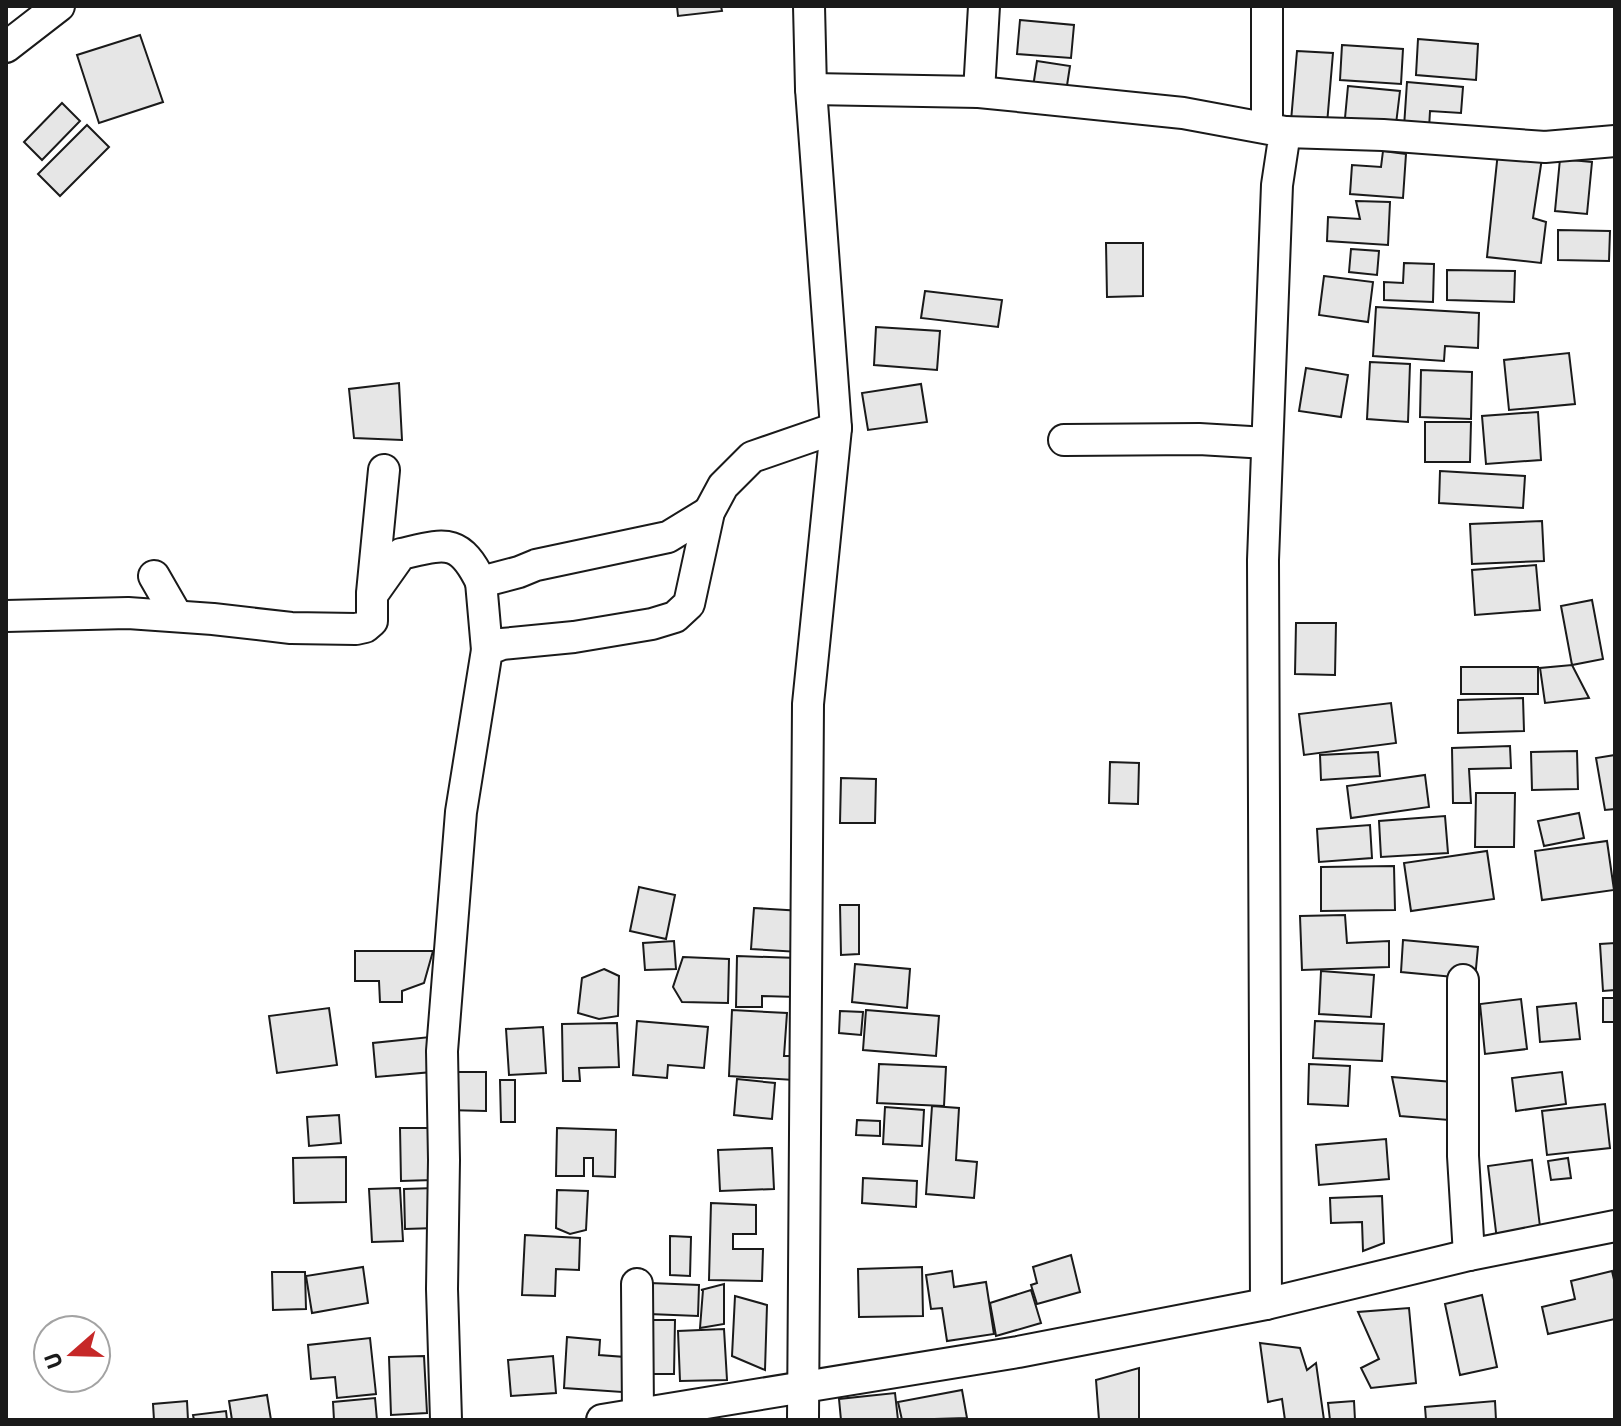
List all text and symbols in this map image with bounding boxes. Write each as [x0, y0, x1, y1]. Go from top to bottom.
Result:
north arrow [32, 1314, 112, 1394]
text: U [36, 1349, 69, 1373]

